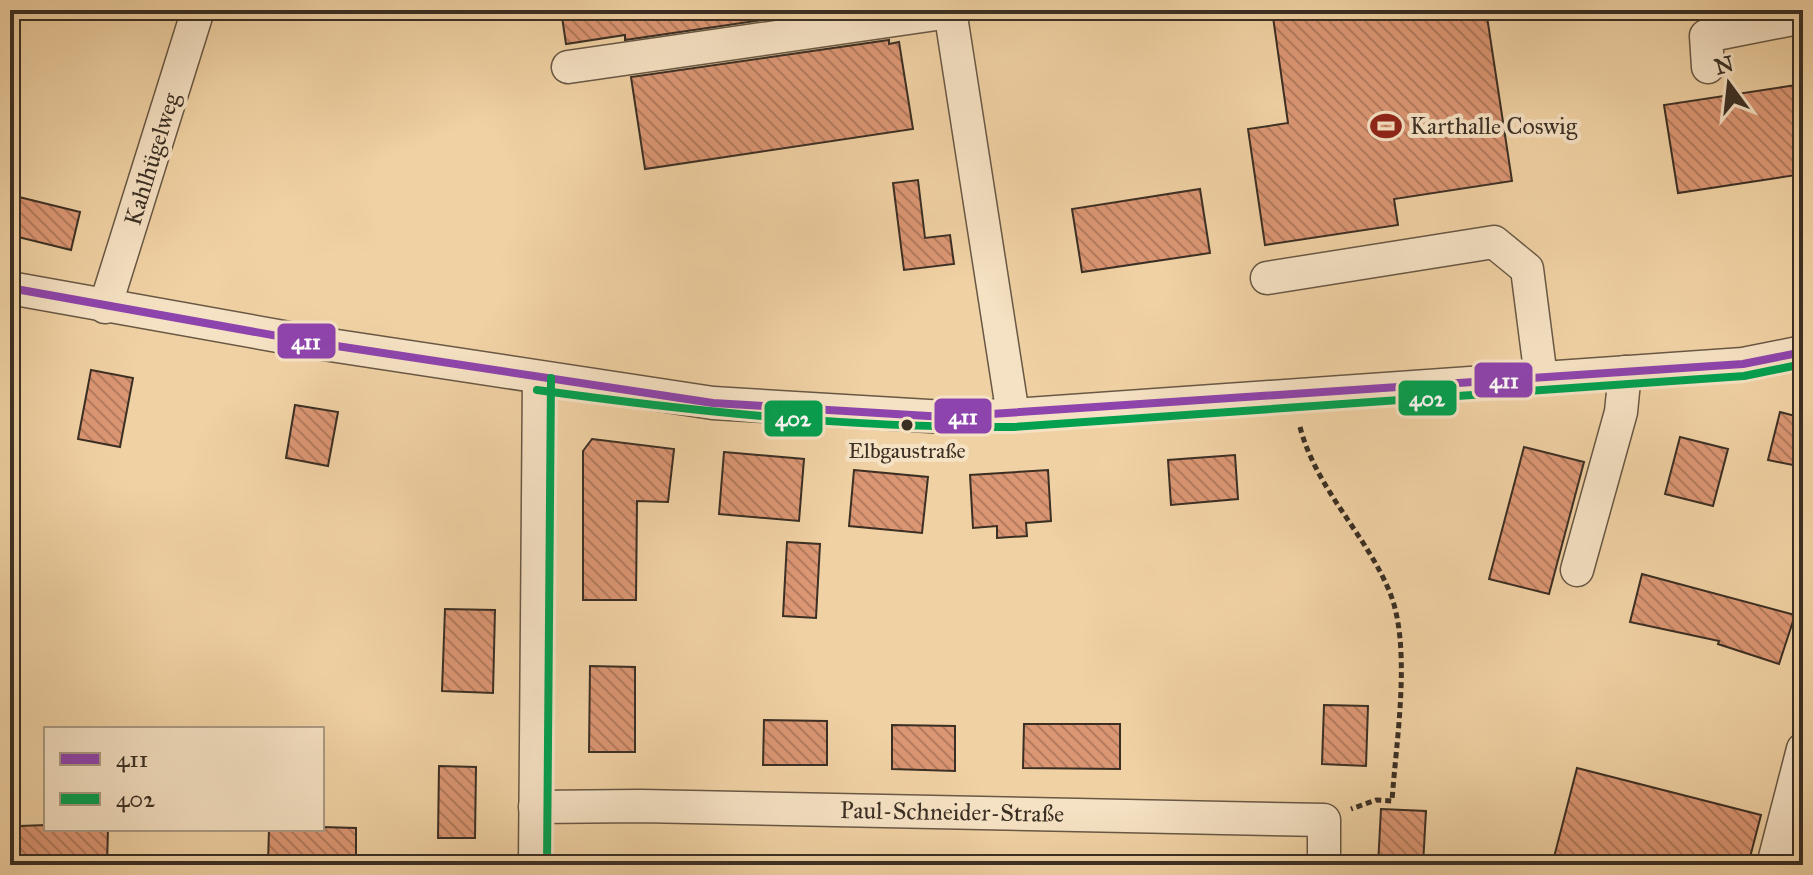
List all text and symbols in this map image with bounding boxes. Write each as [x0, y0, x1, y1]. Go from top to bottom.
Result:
north arrow [1689, 44, 1769, 124]
text: N [1711, 50, 1737, 81]
street label: Kahlhügelweg [118, 88, 187, 229]
sports icon: Karthalle Coswig [1369, 109, 1403, 143]
place label: Karthalle Coswig [1410, 111, 1578, 141]
line badge: 411 [276, 322, 337, 360]
text: 411 [291, 328, 321, 355]
line badge: 411 [1473, 361, 1534, 399]
text: 411 [1489, 367, 1519, 394]
line badge: 402 [1397, 379, 1458, 417]
text: 402 [1409, 385, 1446, 412]
line badge: 411 [933, 397, 993, 435]
line badge: 402 [763, 399, 824, 438]
text: 411 [948, 403, 978, 430]
text: 402 [775, 405, 812, 432]
marker: Elbgaustraße [899, 417, 915, 433]
place label: Elbgaustraße [848, 437, 966, 464]
legend [44, 727, 324, 831]
text: 411 [116, 744, 148, 774]
text: 402 [116, 784, 155, 814]
street label: Paul-Schneider-Straße [840, 795, 1064, 829]

